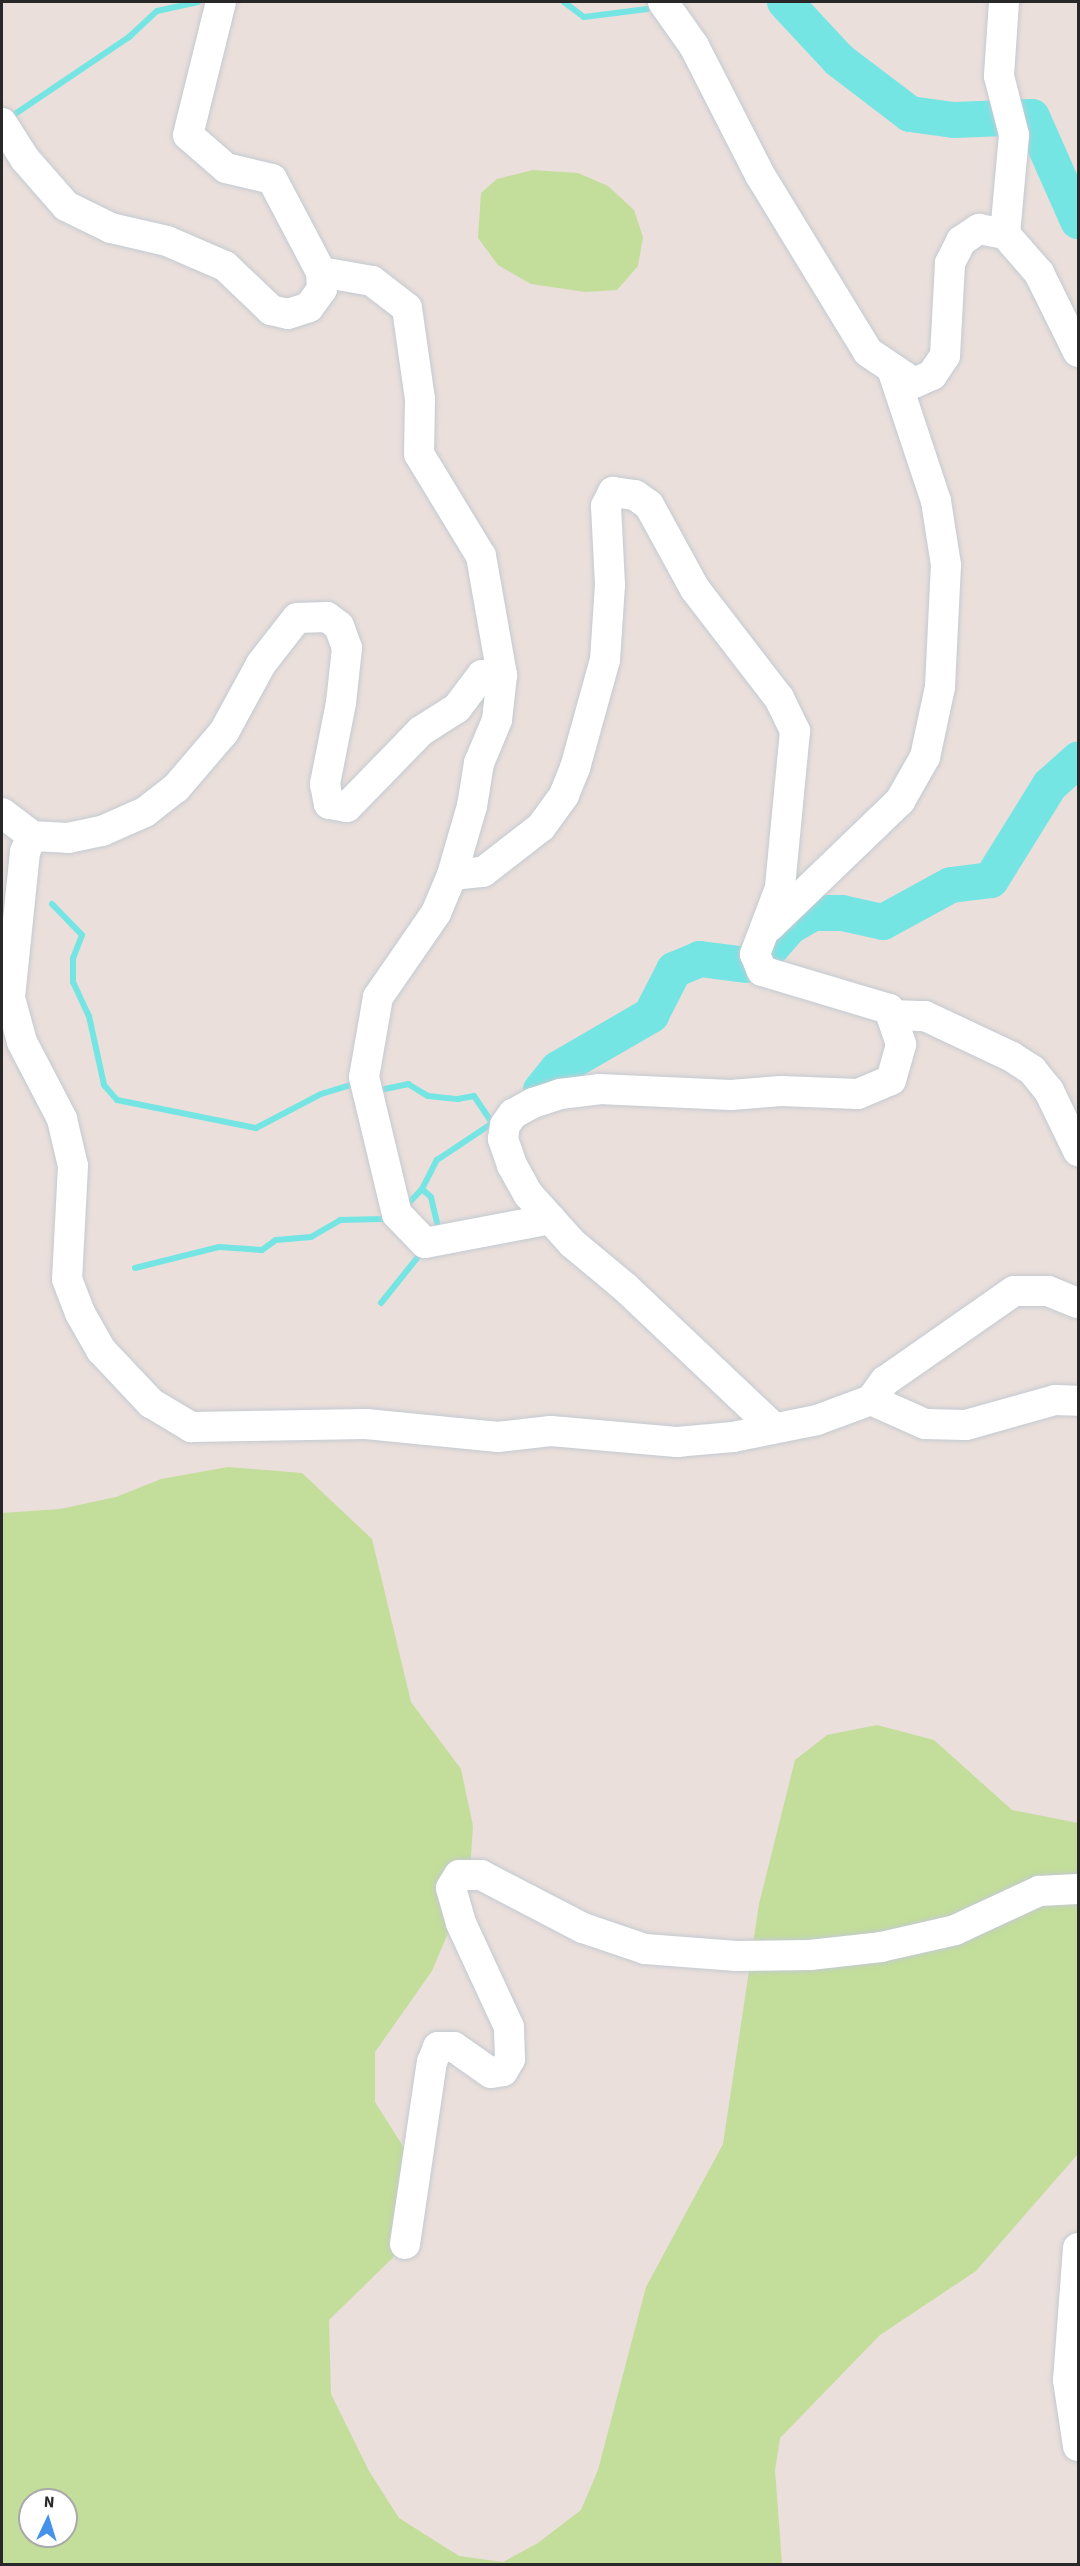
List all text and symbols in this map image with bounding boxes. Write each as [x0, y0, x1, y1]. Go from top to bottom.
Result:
north arrow [18, 2488, 78, 2548]
text: N [43, 2491, 55, 2513]

